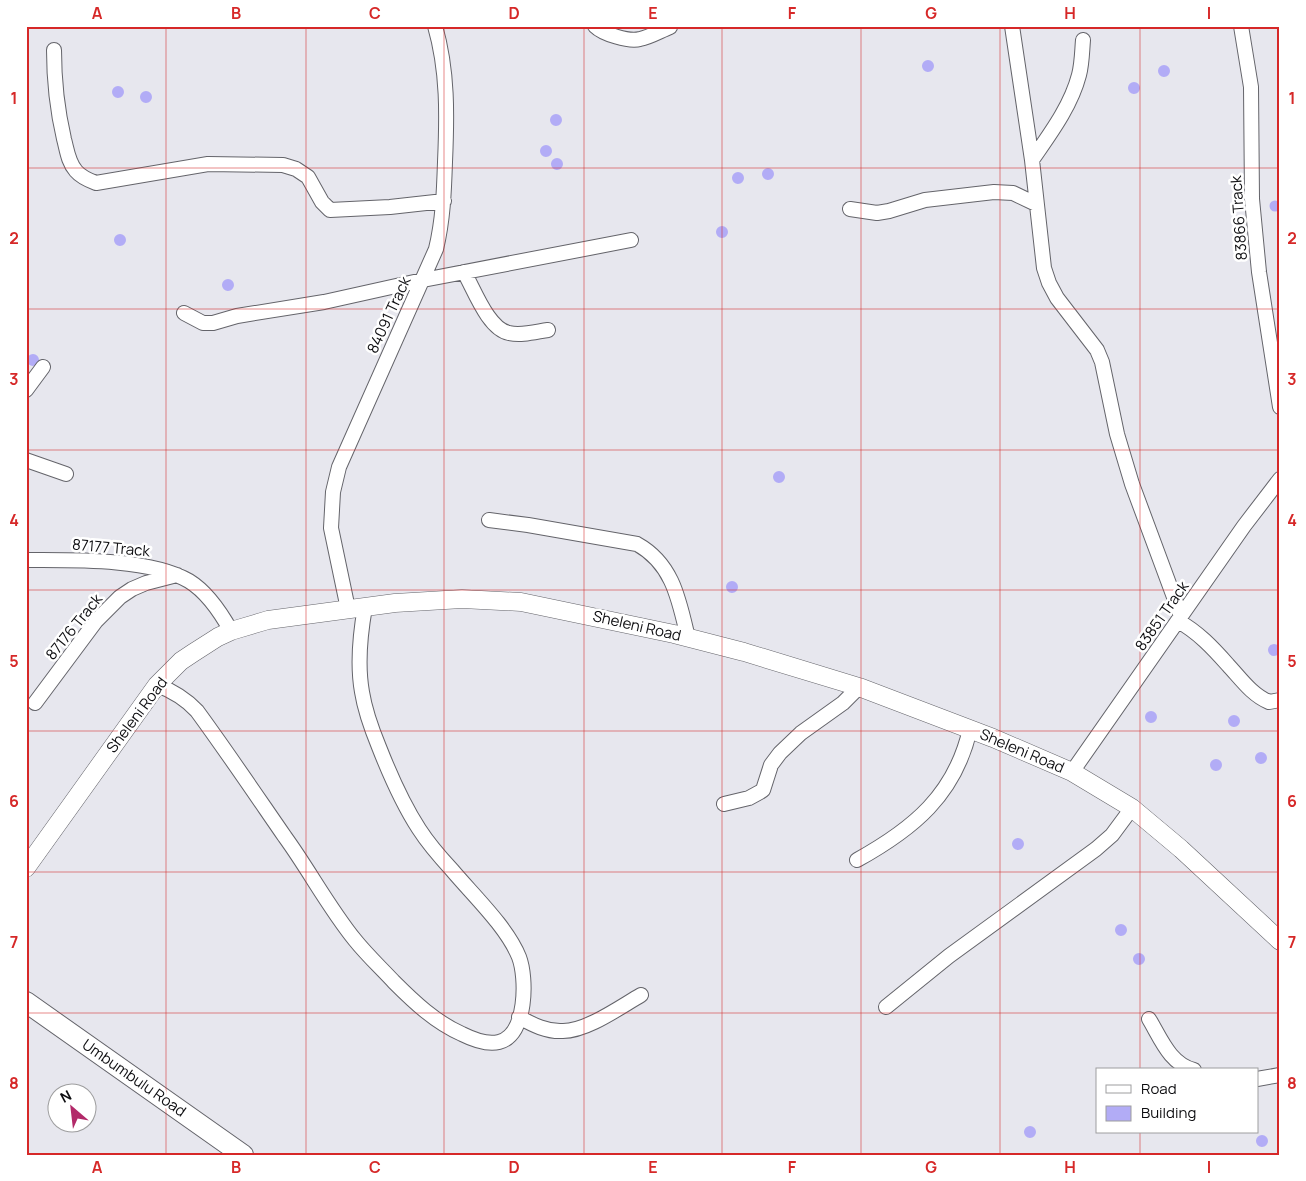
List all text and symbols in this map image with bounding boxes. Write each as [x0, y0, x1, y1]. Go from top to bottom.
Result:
text: A [92, 2, 103, 24]
text: B [231, 2, 241, 24]
text: C [369, 2, 381, 24]
text: D [508, 2, 520, 24]
text: E [648, 2, 658, 24]
text: F [788, 2, 797, 24]
text: G [925, 2, 937, 24]
text: H [1064, 2, 1076, 24]
text: I [1207, 2, 1211, 24]
text: 1 [10, 87, 18, 109]
text: 1 [1288, 87, 1296, 109]
street label: 83866 Track [1225, 175, 1252, 261]
text: 2 [9, 227, 19, 249]
text: 2 [1287, 227, 1297, 249]
street label: 84091 Track [362, 273, 416, 356]
text: 3 [9, 368, 19, 390]
text: 3 [1287, 368, 1297, 390]
text: 4 [9, 509, 19, 531]
text: 4 [1287, 509, 1297, 531]
street label: 87177 Track [71, 534, 151, 561]
street label: 83851 Track [1130, 576, 1194, 655]
street label: 87176 Track [40, 589, 107, 664]
street label: Sheleni Road [591, 605, 683, 646]
text: 5 [9, 650, 19, 672]
text: 5 [1287, 650, 1297, 672]
street label: Sheleni Road [101, 672, 172, 757]
street label: Sheleni Road [977, 723, 1068, 778]
text: 6 [9, 790, 19, 812]
text: 6 [1287, 790, 1297, 812]
text: 7 [10, 931, 18, 953]
text: 7 [1288, 931, 1296, 953]
street label: Umbumbulu Road [78, 1034, 190, 1121]
legend [1096, 1068, 1258, 1134]
text: 8 [9, 1072, 19, 1094]
text: 8 [1287, 1072, 1297, 1094]
text: Road [1141, 1078, 1177, 1099]
north arrow [48, 1084, 98, 1134]
text: N [57, 1085, 75, 1107]
text: Building [1141, 1102, 1196, 1123]
text: A [92, 1156, 103, 1178]
text: B [231, 1156, 241, 1178]
text: C [369, 1156, 381, 1178]
text: D [508, 1156, 520, 1178]
text: E [648, 1156, 658, 1178]
text: F [788, 1156, 797, 1178]
text: G [925, 1156, 937, 1178]
text: H [1064, 1156, 1076, 1178]
text: I [1207, 1156, 1211, 1178]

